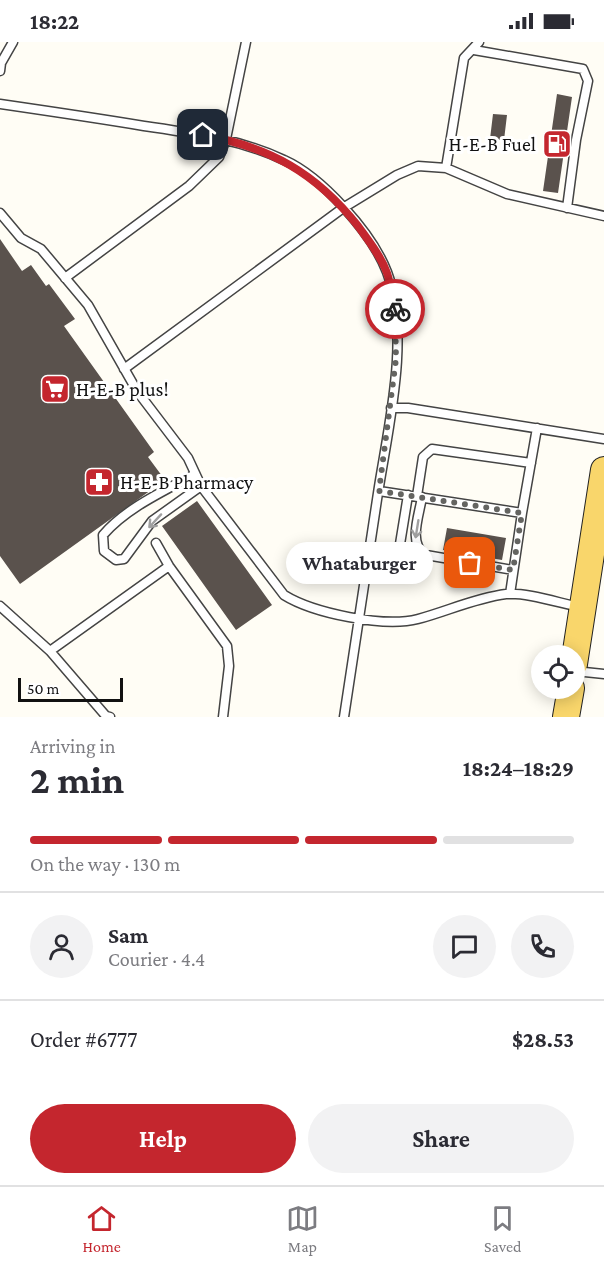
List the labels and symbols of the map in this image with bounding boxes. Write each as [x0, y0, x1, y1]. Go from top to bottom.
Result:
pin [177, 109, 228, 160]
fuel station icon: H-E-B Fuel [541, 128, 573, 160]
place label: H-E-B Fuel [449, 133, 536, 155]
courier [365, 279, 425, 339]
supermarket icon: H-E-B plus! [39, 373, 71, 405]
place label: H-E-B plus! [76, 378, 169, 401]
pharmacy icon: H-E-B Pharmacy [83, 466, 115, 498]
place label: H-E-B Pharmacy [120, 471, 254, 494]
one-way arrow [148, 514, 162, 529]
one-way arrow [411, 518, 422, 538]
pin [444, 537, 495, 588]
callout: Whataburger [287, 542, 434, 584]
scale bar [18, 675, 123, 702]

